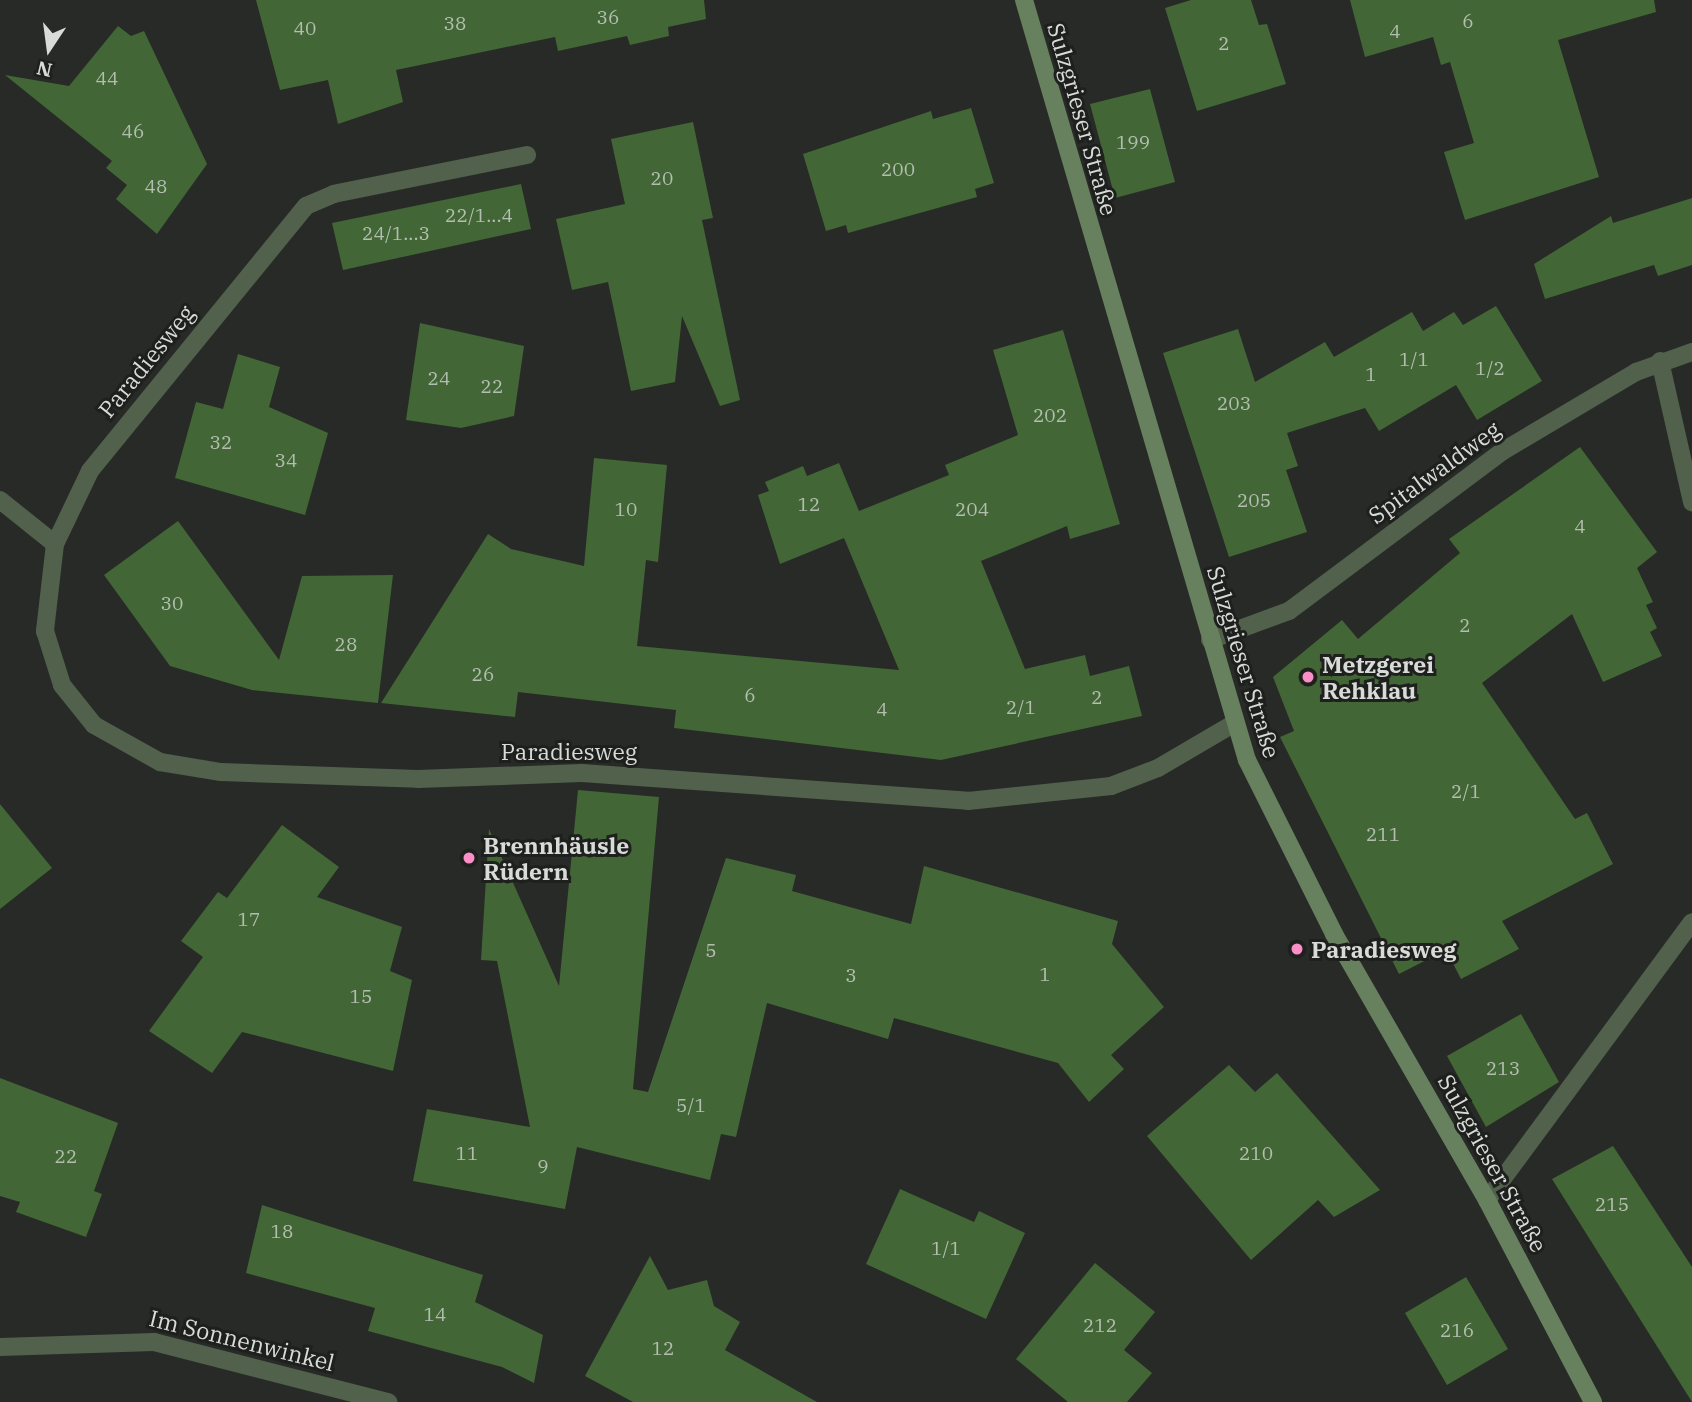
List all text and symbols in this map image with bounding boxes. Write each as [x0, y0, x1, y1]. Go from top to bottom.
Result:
house number: 36 [597, 7, 619, 29]
house number: 6 [1462, 11, 1474, 33]
house number: 38 [444, 13, 466, 35]
north arrow [14, 14, 84, 84]
house number: 40 [294, 18, 316, 40]
street label: Sulzgrieser Straße [1042, 19, 1124, 219]
house number: 4 [1389, 21, 1401, 43]
house number: 2 [1218, 33, 1230, 55]
text: N [34, 56, 54, 83]
house number: 44 [96, 68, 118, 90]
house number: 46 [122, 121, 144, 143]
house number: 199 [1116, 132, 1150, 154]
house number: 200 [881, 159, 915, 181]
house number: 20 [651, 168, 673, 190]
house number: 48 [145, 176, 167, 198]
house number: 22/1...4 [445, 205, 513, 227]
house number: 24/1...3 [362, 223, 430, 245]
street label: Paradiesweg [92, 299, 200, 423]
house number: 1/1 [1399, 349, 1429, 371]
house number: 1/2 [1475, 358, 1505, 380]
house number: 1 [1365, 364, 1377, 386]
house number: 24 [428, 368, 450, 390]
house number: 22 [481, 376, 503, 398]
house number: 203 [1217, 393, 1251, 415]
house number: 202 [1033, 405, 1067, 427]
street label: Spitalwaldweg [1363, 415, 1505, 529]
house number: 32 [210, 432, 232, 454]
house number: 34 [275, 450, 297, 472]
house number: 205 [1237, 490, 1271, 512]
house number: 12 [798, 494, 820, 516]
house number: 10 [615, 499, 637, 521]
house number: 204 [955, 499, 989, 521]
house number: 4 [1574, 516, 1586, 538]
street label: Sulzgrieser Straße [1202, 563, 1286, 761]
house number: 30 [161, 593, 183, 615]
house number: 2 [1459, 615, 1471, 637]
house number: 28 [335, 634, 357, 656]
place label: Metzgerei Rehklau [1322, 650, 1434, 704]
house number: 26 [472, 664, 494, 686]
marker: Metzgerei Rehklau [1300, 669, 1316, 685]
house number: 6 [744, 685, 756, 707]
house number: 2 [1091, 687, 1103, 709]
house number: 2/1 [1006, 697, 1036, 719]
house number: 4 [876, 699, 888, 721]
street label: Paradiesweg [501, 737, 637, 765]
house number: 2/1 [1451, 781, 1481, 803]
house number: 211 [1366, 824, 1400, 846]
place label: Brennhäusle Rüdern [483, 831, 629, 885]
marker: Brennhäusle Rüdern [461, 850, 477, 866]
house number: 17 [238, 909, 260, 931]
place label: Paradiesweg [1311, 935, 1457, 963]
house number: 5 [705, 940, 717, 962]
marker: Paradiesweg [1289, 941, 1305, 957]
house number: 1 [1039, 964, 1051, 986]
house number: 3 [845, 965, 857, 987]
house number: 15 [350, 986, 372, 1008]
house number: 213 [1486, 1058, 1520, 1080]
street label: Sulzgrieser Straße [1433, 1069, 1553, 1257]
house number: 5/1 [676, 1095, 706, 1117]
house number: 11 [456, 1143, 478, 1165]
house number: 210 [1239, 1143, 1273, 1165]
house number: 22 [55, 1146, 77, 1168]
house number: 9 [537, 1156, 549, 1178]
house number: 215 [1595, 1194, 1629, 1216]
house number: 18 [271, 1221, 293, 1243]
house number: 1/1 [931, 1238, 961, 1260]
street label: Im Sonnenwinkel [146, 1304, 338, 1376]
house number: 14 [424, 1304, 446, 1326]
house number: 212 [1083, 1315, 1117, 1337]
house number: 216 [1440, 1320, 1474, 1342]
house number: 12 [652, 1338, 674, 1360]

